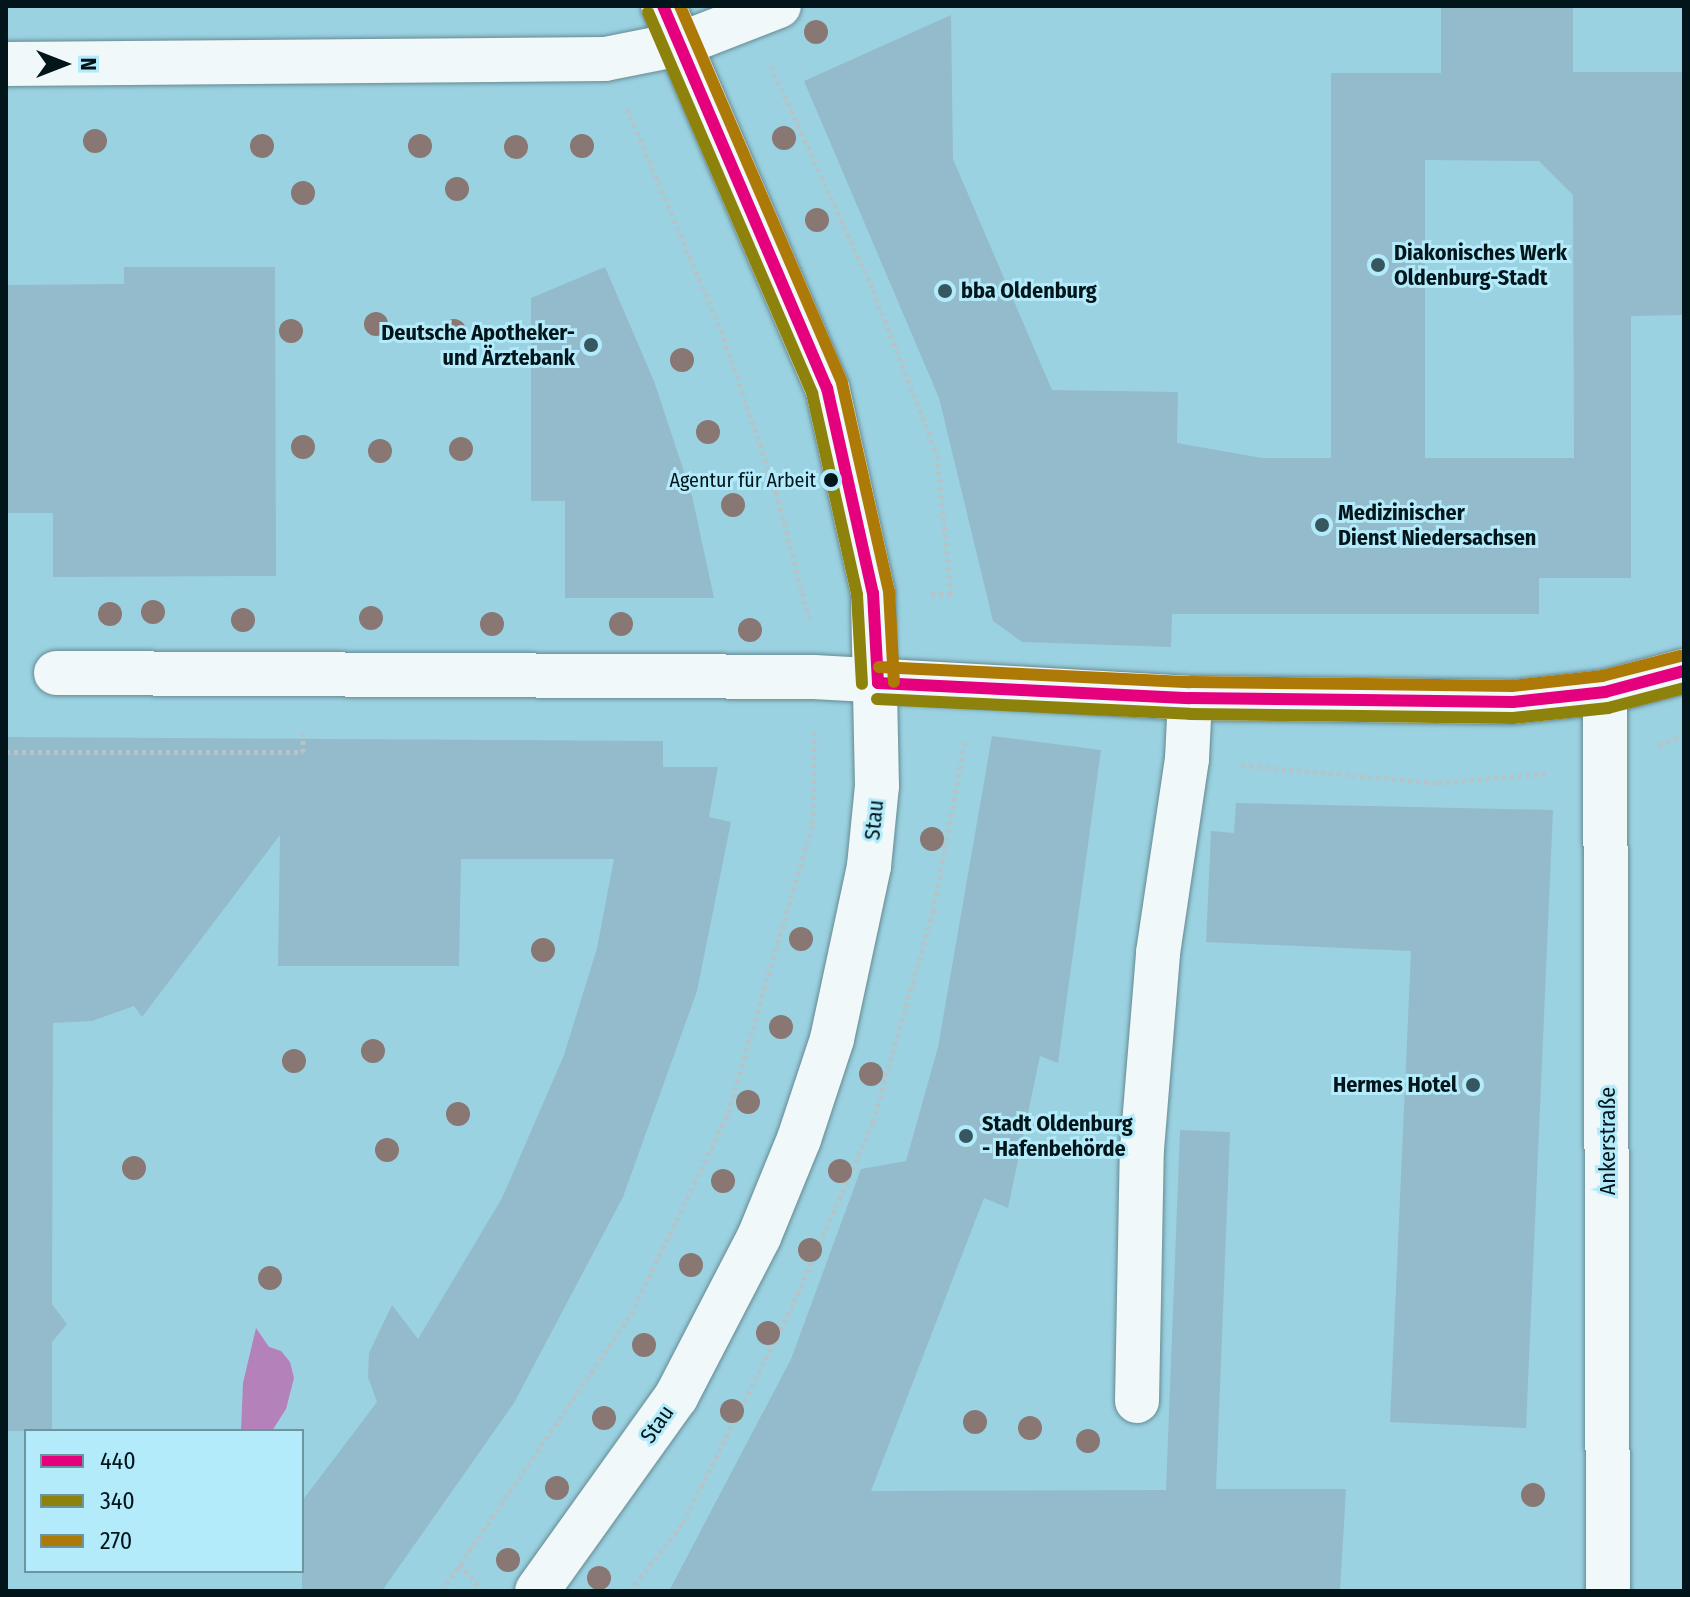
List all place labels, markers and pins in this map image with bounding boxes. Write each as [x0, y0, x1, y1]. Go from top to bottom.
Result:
place label: Diakonisches Werk Oldenburg-Stadt [1394, 239, 1567, 290]
marker: Diakonisches Werk Oldenburg-Stadt [1369, 256, 1387, 274]
place label: bba Oldenburg [961, 278, 1097, 304]
marker: bba Oldenburg [936, 282, 954, 300]
place label: Deutsche Apotheker- und Ärztebank [381, 319, 575, 370]
marker: Deutsche Apotheker- und Ärztebank [582, 336, 600, 354]
place label: Agentur für Arbeit [669, 468, 816, 492]
marker: Agentur für Arbeit [823, 472, 839, 488]
place label: Medizinischer Dienst Niedersachsen [1338, 499, 1536, 550]
marker: Medizinischer Dienst Niedersachsen [1313, 516, 1331, 534]
place label: Hermes Hotel [1333, 1072, 1457, 1098]
marker: Hermes Hotel [1464, 1076, 1482, 1094]
place label: Stadt Oldenburg - Hafenbehörde [982, 1110, 1133, 1162]
marker: Stadt Oldenburg - Hafenbehörde [957, 1127, 975, 1145]

